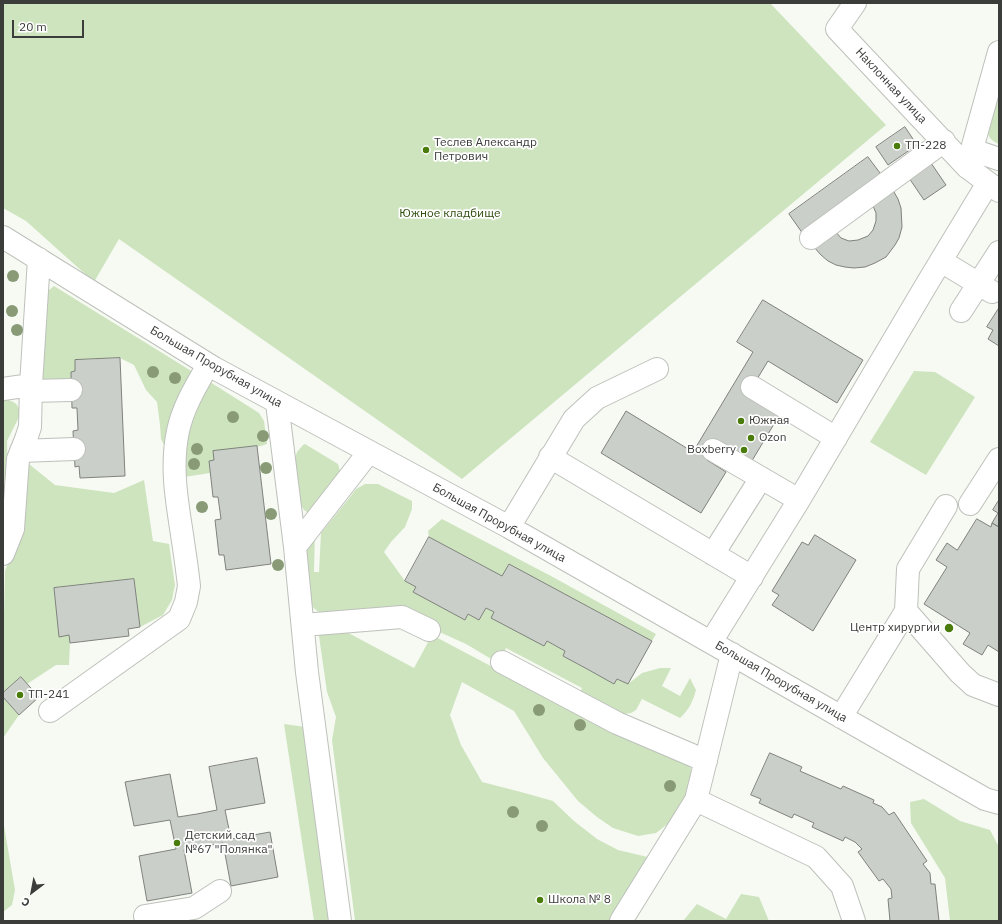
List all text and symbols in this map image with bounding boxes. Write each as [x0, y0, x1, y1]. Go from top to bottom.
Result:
scale bar [14, 12, 86, 38]
text: 20 m [19, 19, 47, 34]
street label: Наклонная улица [852, 45, 930, 127]
place label: Теслев Александр Петрович [434, 136, 537, 164]
place label: ТП-228 [905, 139, 947, 153]
marker: ТП-228 [892, 141, 902, 151]
marker: Теслев Александр Петрович [421, 145, 431, 155]
park label: Южное кладбище [399, 207, 501, 221]
street label: Большая Прорубная улица [147, 323, 285, 411]
place label: Южная [749, 414, 789, 428]
marker: Южная [736, 416, 746, 426]
place label: Ozon [759, 431, 786, 445]
marker: Ozon [746, 433, 756, 443]
place label: Boxberry [687, 443, 736, 457]
marker: Boxberry [739, 445, 749, 455]
street label: Большая Прорубная улица [430, 480, 568, 566]
place label: Центр хирургии [850, 621, 940, 635]
marker: Центр хирургии [943, 622, 955, 634]
street label: Большая Прорубная улица [712, 638, 850, 726]
place label: ТП-241 [28, 688, 70, 702]
marker: ТП-241 [15, 690, 25, 700]
place label: Детский сад №67 "Полянка" [185, 829, 273, 857]
marker: Детский сад №67 "Полянка" [172, 838, 182, 848]
north arrow [12, 872, 52, 912]
place label: Школа № 8 [548, 893, 611, 907]
text: С [19, 894, 32, 910]
marker: Школа № 8 [535, 895, 545, 905]

